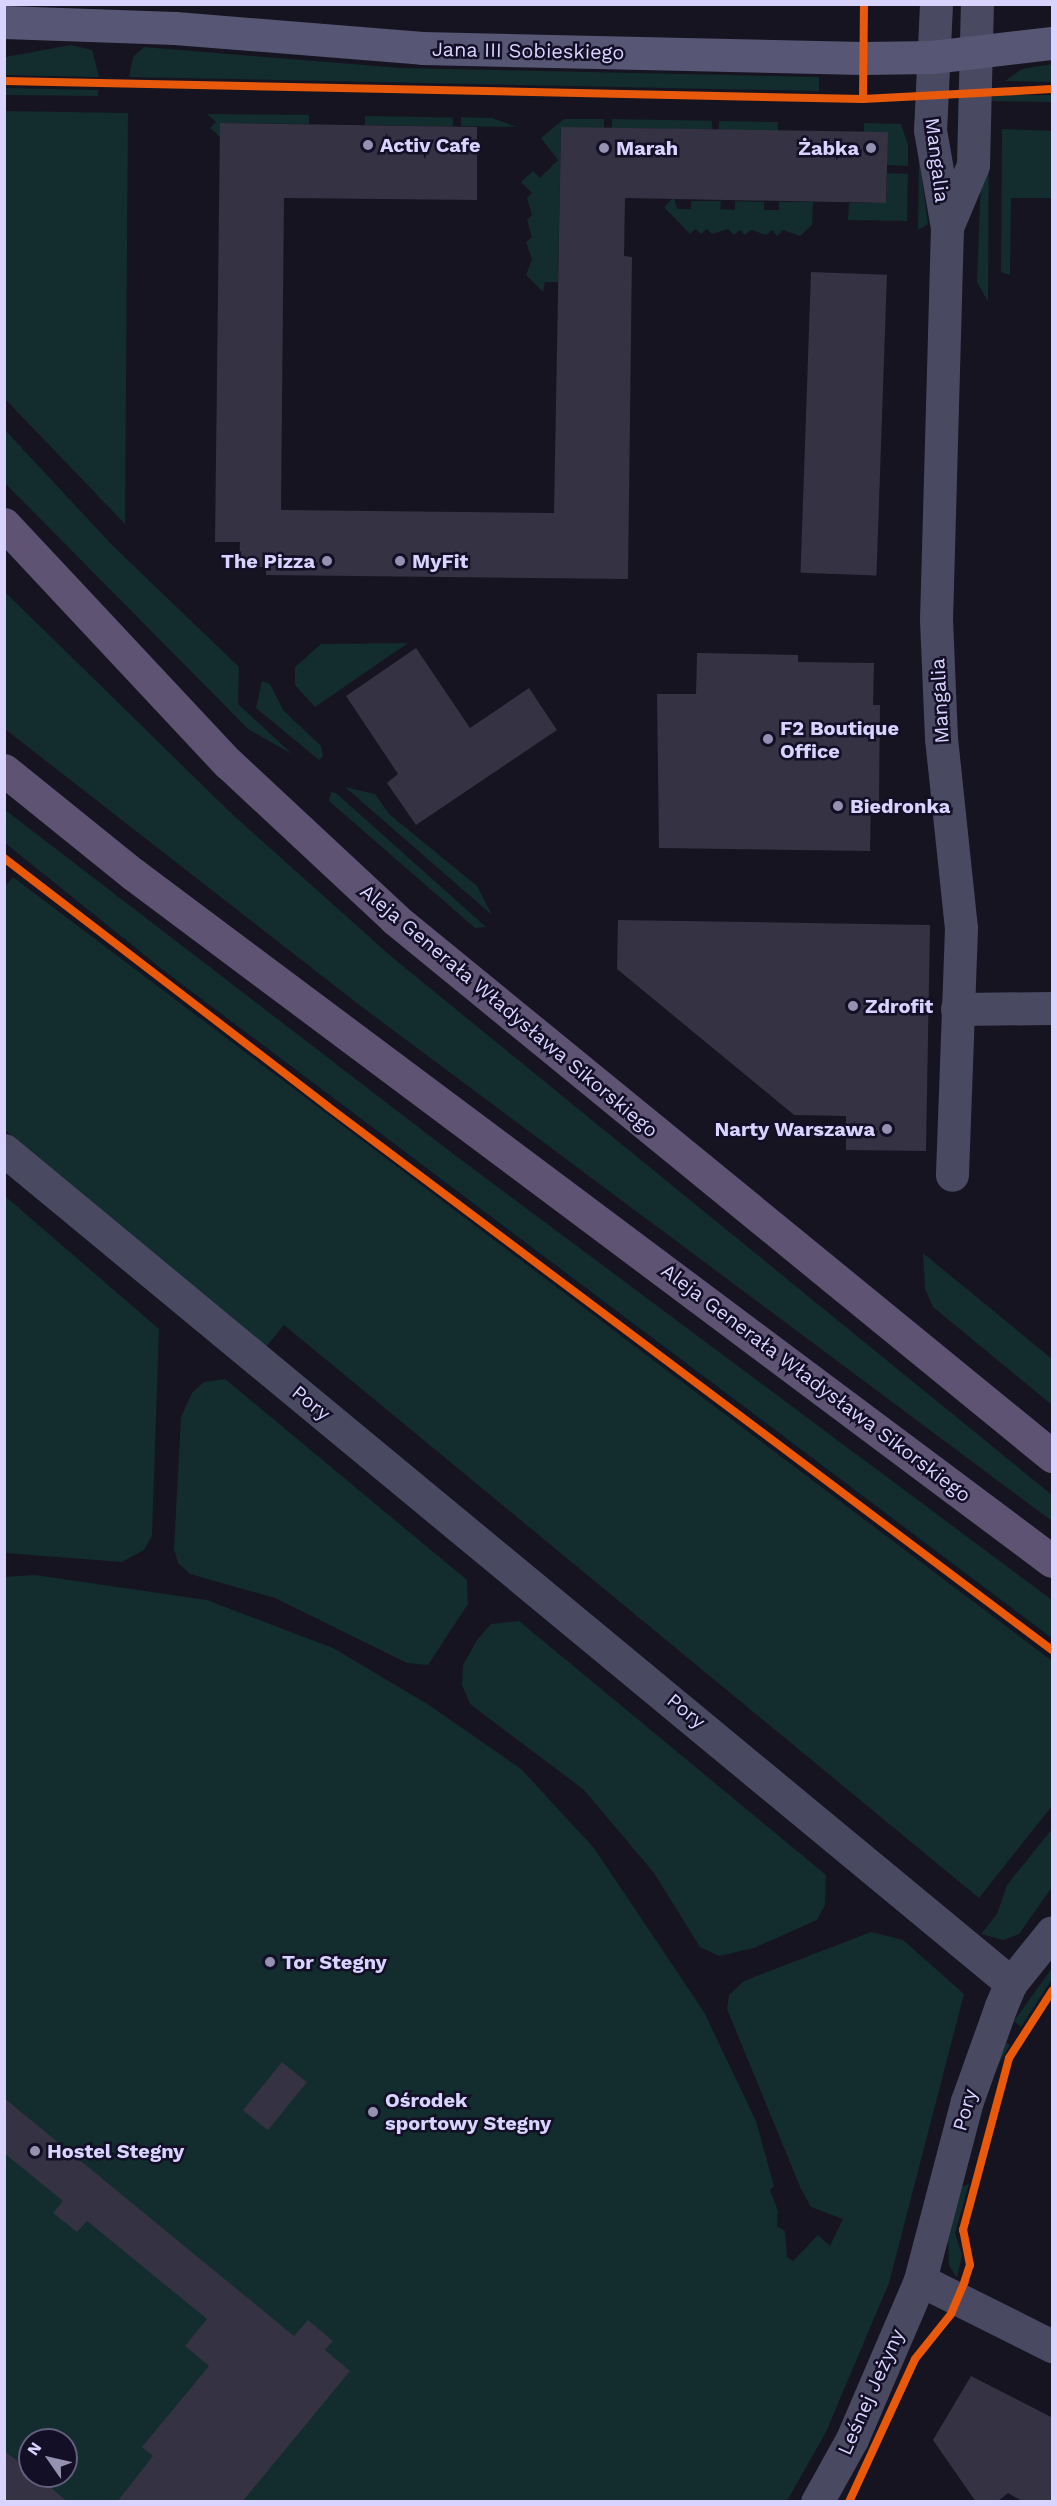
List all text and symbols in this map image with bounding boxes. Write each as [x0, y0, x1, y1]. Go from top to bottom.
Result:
street label: Jana III Sobieskiego [431, 37, 625, 65]
street label: Mangalia [920, 116, 954, 204]
place label: Activ Cafe [380, 133, 481, 157]
place label: Marah [616, 136, 678, 160]
place label: Żabka [798, 136, 859, 160]
marker: Activ Cafe [361, 138, 375, 152]
marker: Marah [597, 141, 611, 155]
marker: Żabka [864, 141, 878, 155]
place label: The Pizza [221, 549, 315, 573]
place label: MyFit [412, 549, 468, 573]
marker: The Pizza [320, 554, 334, 568]
marker: MyFit [393, 554, 407, 568]
street label: Mangalia [926, 658, 954, 744]
place label: F2 Boutique Office [780, 716, 899, 763]
marker: F2 Boutique Office [761, 732, 775, 746]
place label: Biedronka [850, 794, 950, 818]
marker: Biedronka [831, 799, 845, 813]
street label: Aleja Generała Władysława Sikorskiego [355, 879, 663, 1143]
place label: Zdrofit [865, 994, 933, 1018]
marker: Zdrofit [846, 999, 860, 1013]
place label: Narty Warszawa [714, 1117, 875, 1141]
marker: Narty Warszawa [880, 1122, 894, 1136]
street label: Aleja Generała Władysława Sikorskiego [656, 1258, 976, 1508]
street label: Pory [287, 1380, 335, 1426]
street label: Pory [662, 1688, 710, 1734]
place label: Tor Stegny [282, 1950, 387, 1974]
marker: Tor Stegny [263, 1955, 277, 1969]
street label: Pory [948, 2086, 982, 2134]
place label: Ośrodek sportowy Stegny [385, 2088, 552, 2135]
marker: Ośrodek sportowy Stegny [366, 2105, 380, 2119]
place label: Hostel Stegny [47, 2139, 185, 2163]
marker: Hostel Stegny [28, 2144, 42, 2158]
street label: Leśnej Jeżyny [832, 2325, 910, 2459]
north arrow [18, 2428, 78, 2488]
text: N [23, 2439, 46, 2459]

